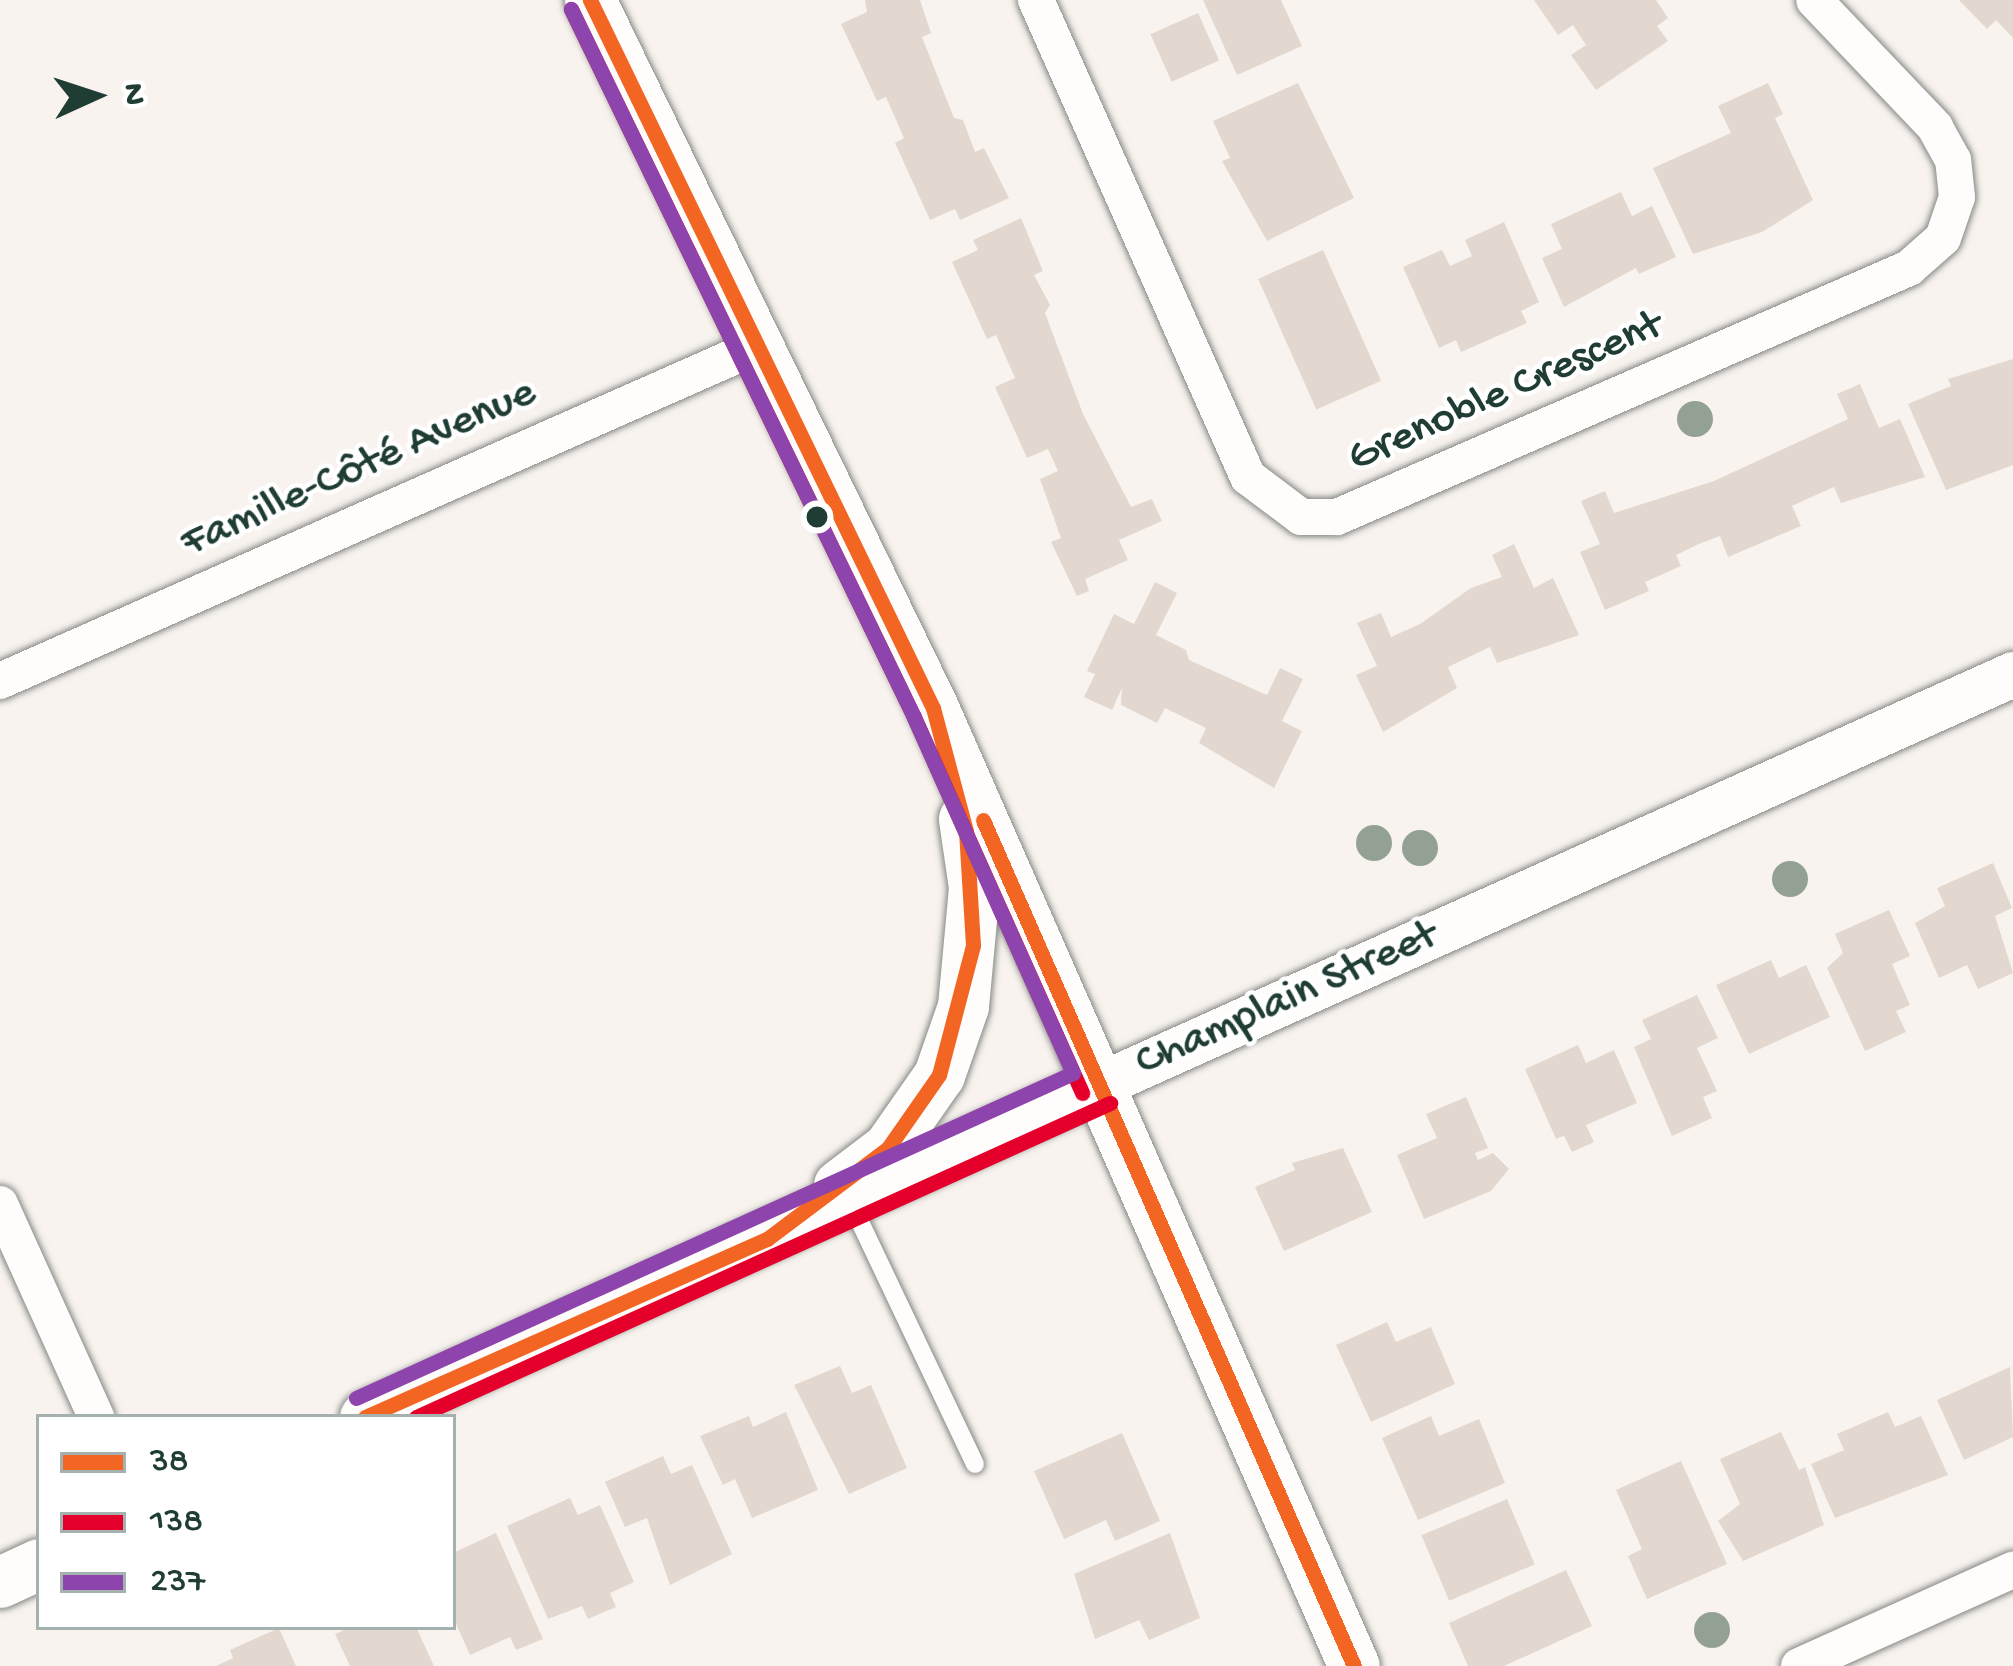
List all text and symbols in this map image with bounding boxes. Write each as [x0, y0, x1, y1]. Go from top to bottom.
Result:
north arrow [36, 36, 156, 156]
text: N [112, 82, 151, 106]
street label: Grenoble Crescent [1341, 300, 1671, 486]
street label: Famille-Côté Avenue [173, 367, 545, 571]
unlabelled marker [806, 506, 828, 528]
street label: Champlain Street [1128, 909, 1446, 1091]
legend [36, 1414, 456, 1630]
text: 38 [150, 1441, 188, 1484]
text: 138 [150, 1501, 203, 1544]
text: 237 [150, 1561, 205, 1604]

